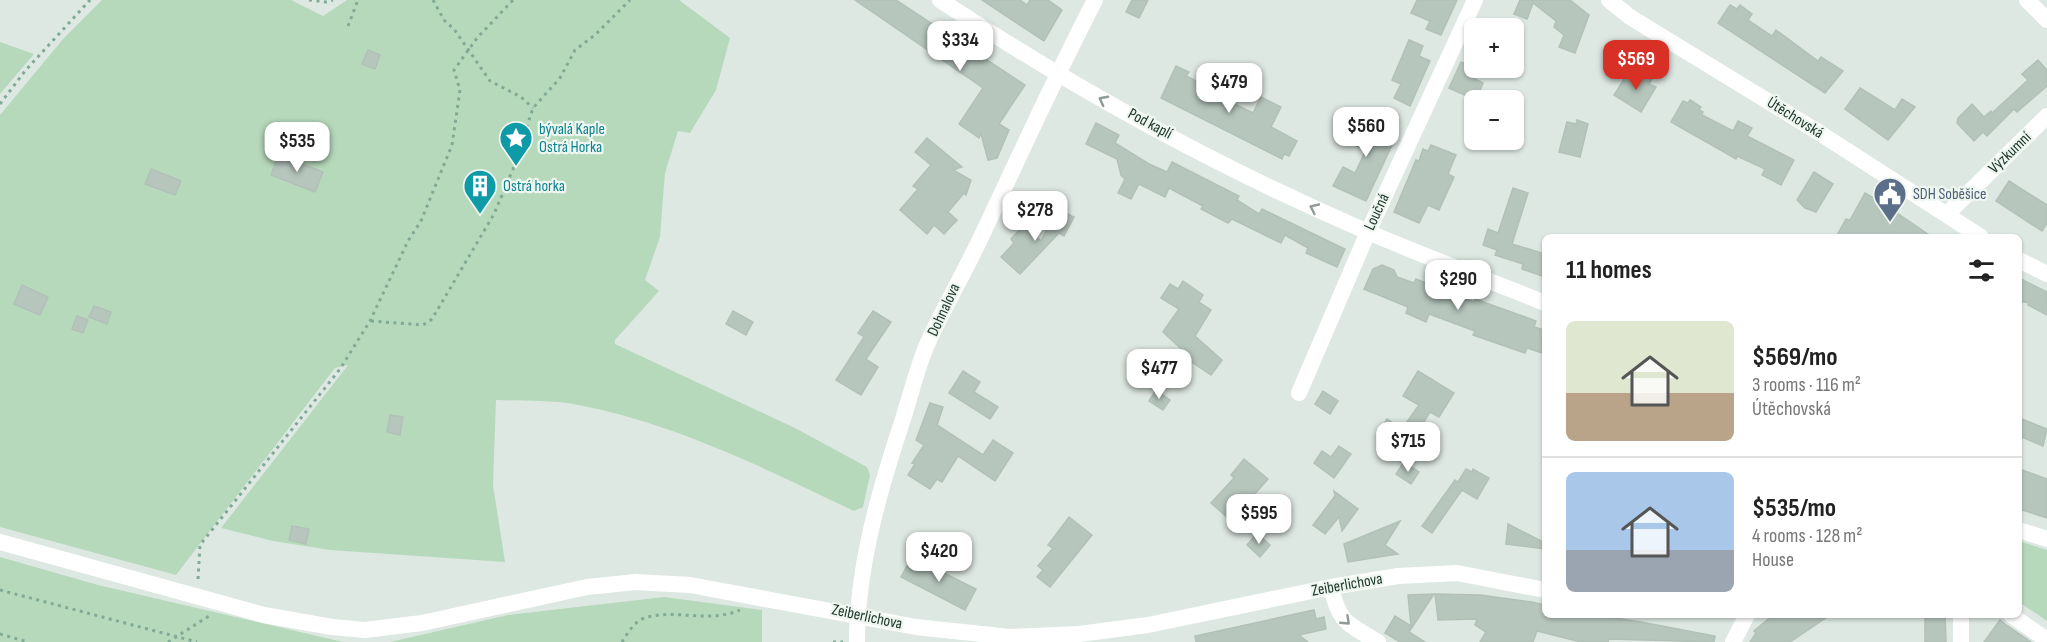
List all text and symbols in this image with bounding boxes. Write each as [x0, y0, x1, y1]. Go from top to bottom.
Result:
map controls [1464, 18, 1524, 150]
button: + [1464, 18, 1524, 78]
pin: $334 [924, 21, 996, 72]
text: $334 [941, 28, 979, 52]
pin: $569 [1600, 40, 1672, 91]
text: $569 [1617, 47, 1655, 71]
pin: $479 [1193, 63, 1265, 114]
text: $479 [1210, 70, 1248, 94]
button: − [1464, 90, 1524, 150]
street label: Útěchovská [1763, 93, 1827, 143]
one-way arrow [1099, 96, 1110, 107]
street label: Pod kaplí [1125, 104, 1175, 144]
pin: $560 [1330, 107, 1402, 158]
text: $560 [1347, 114, 1385, 138]
place icon: bývalá Kaple Ostrá Horka [498, 120, 534, 167]
place label: bývalá Kaple Ostrá Horka [539, 120, 605, 157]
pin: $535 [261, 122, 333, 173]
street label: Výzkumní [1985, 128, 2035, 178]
text: $535 [279, 129, 315, 153]
building icon: Ostrá horka [462, 168, 498, 215]
public building icon: SDH Soběšice [1872, 176, 1908, 223]
place label: Ostrá horka [503, 177, 565, 196]
place label: SDH Soběšice [1913, 185, 1986, 204]
pin: $278 [999, 191, 1071, 242]
street label: Loučná [1360, 191, 1394, 233]
text: $278 [1016, 198, 1054, 222]
one-way arrow [1310, 203, 1321, 215]
icon: filters [1965, 254, 1998, 287]
text: 11 homes [1566, 255, 1652, 286]
pin: $290 [1422, 260, 1494, 311]
text: $290 [1439, 267, 1477, 291]
street label: Dohnalova [924, 281, 964, 339]
text: $569/mo [1752, 342, 1838, 373]
icon: home [1614, 345, 1686, 417]
pin: $477 [1123, 349, 1195, 400]
text: $477 [1141, 356, 1177, 380]
text: 3 rooms · 116 m² [1752, 373, 1861, 397]
text: Útěchovská [1752, 397, 1831, 421]
pin: $715 [1372, 422, 1444, 473]
text: $715 [1390, 429, 1426, 453]
text: $535/mo [1752, 493, 1836, 524]
pin: $595 [1223, 494, 1295, 545]
icon: home [1614, 496, 1686, 568]
text: $595 [1240, 501, 1278, 525]
text: 4 rooms · 128 m² [1752, 524, 1862, 548]
pin: $420 [903, 532, 975, 583]
text: $420 [920, 539, 958, 563]
text: House [1752, 548, 1794, 572]
street label: Zeiberlichova [1310, 569, 1384, 601]
street label: Zeiberlichova [830, 600, 904, 634]
one-way arrow [1340, 614, 1350, 625]

